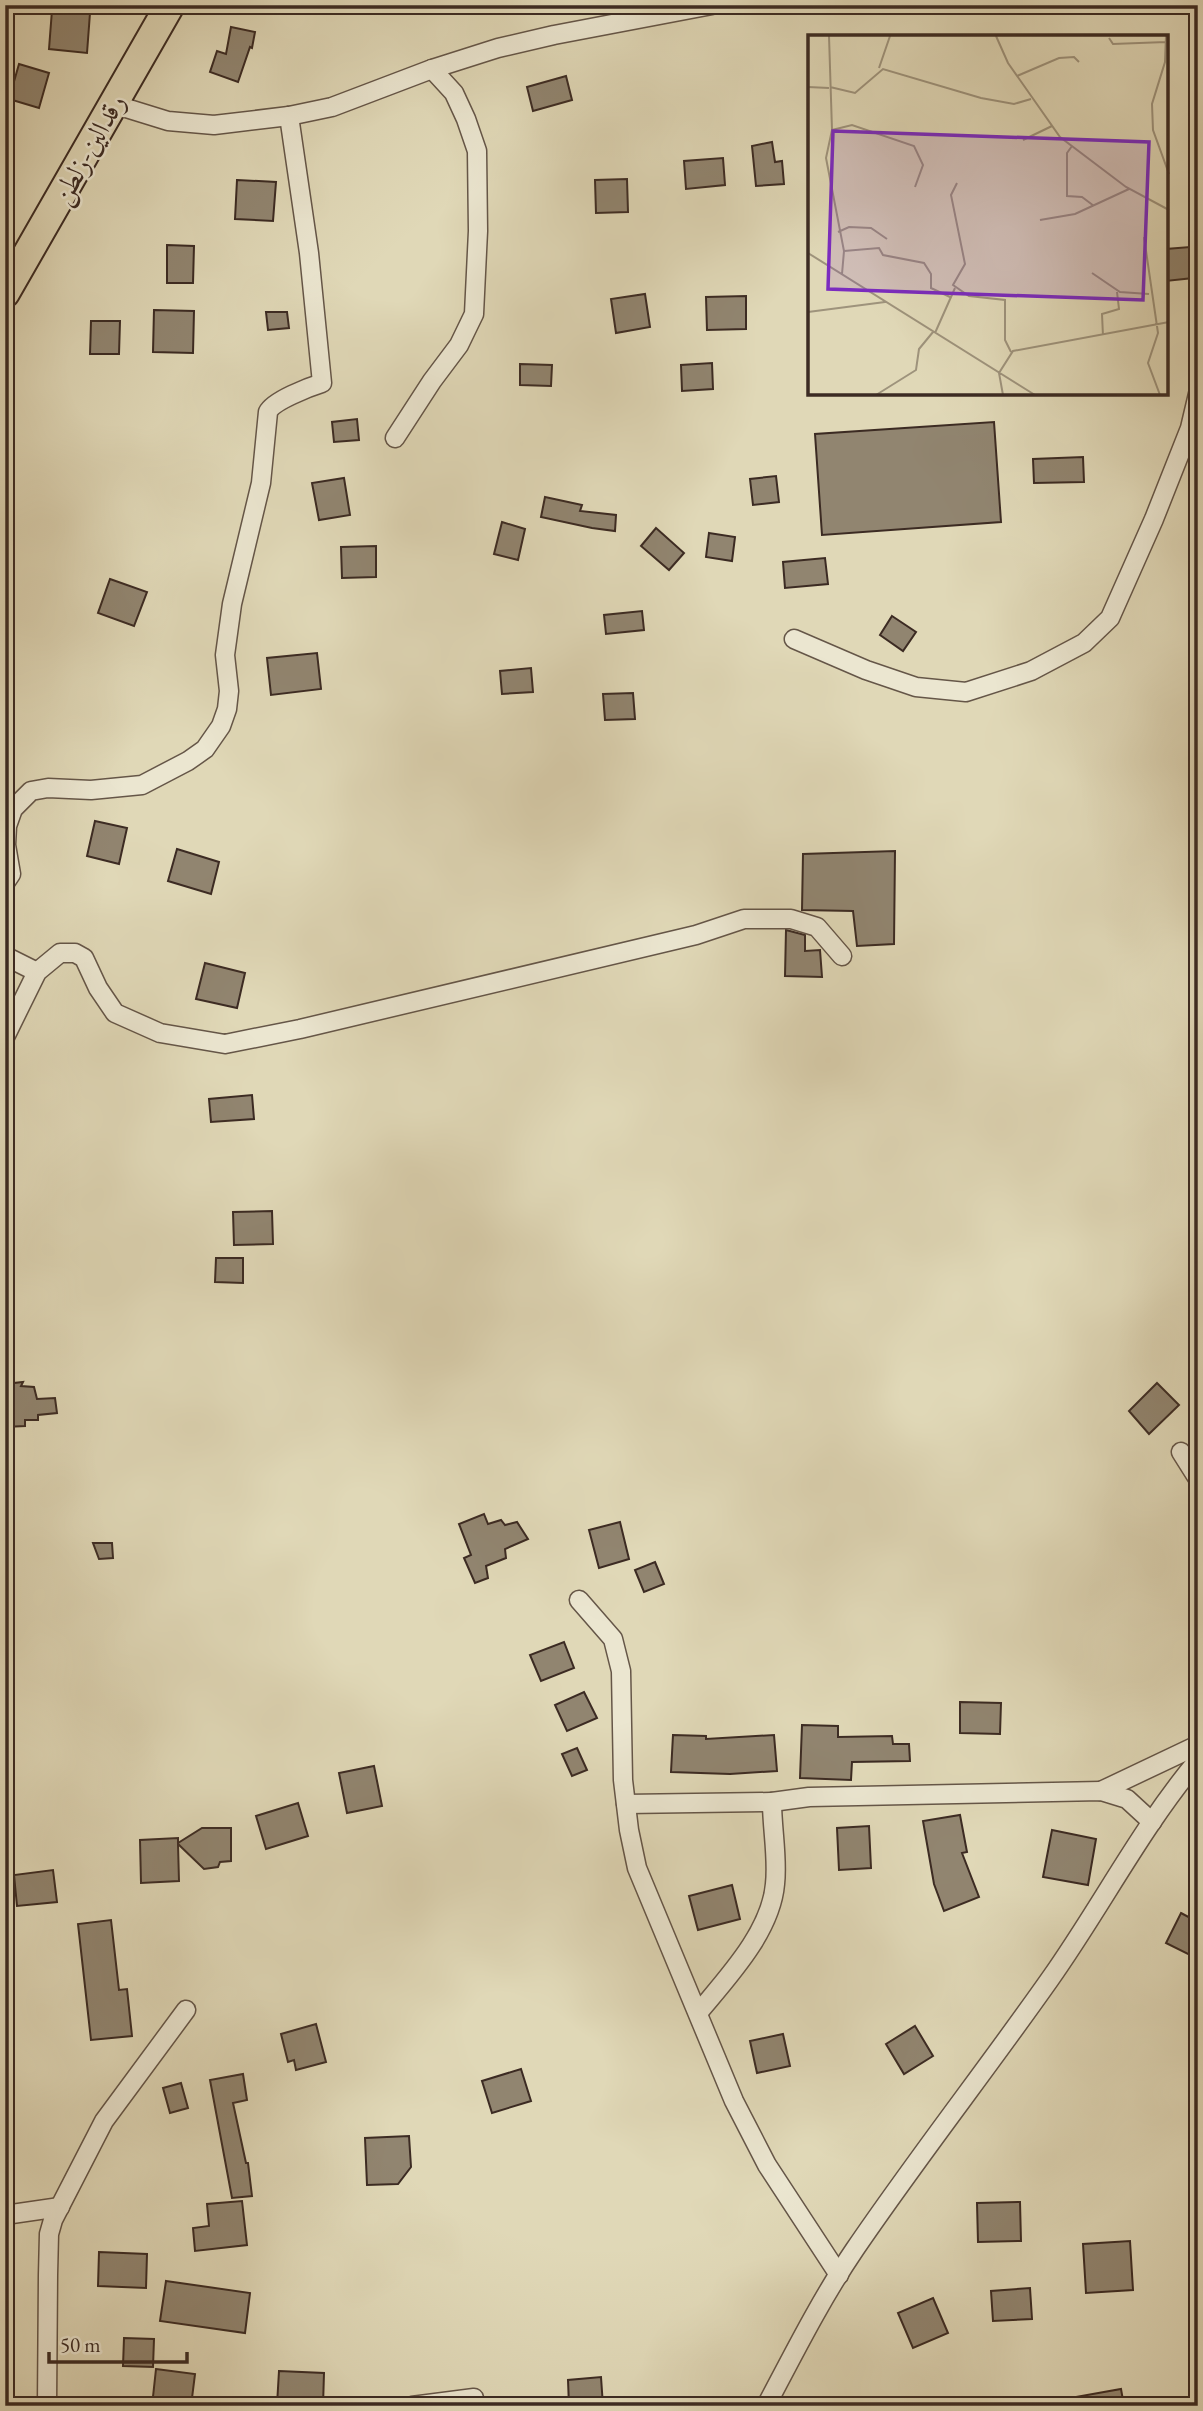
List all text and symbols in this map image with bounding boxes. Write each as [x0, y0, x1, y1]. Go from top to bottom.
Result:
inset map [808, 35, 1168, 396]
street label: رقدالين-زلطن [43, 87, 134, 211]
scale bar [49, 2320, 187, 2364]
text: 50 m [60, 2331, 101, 2358]

